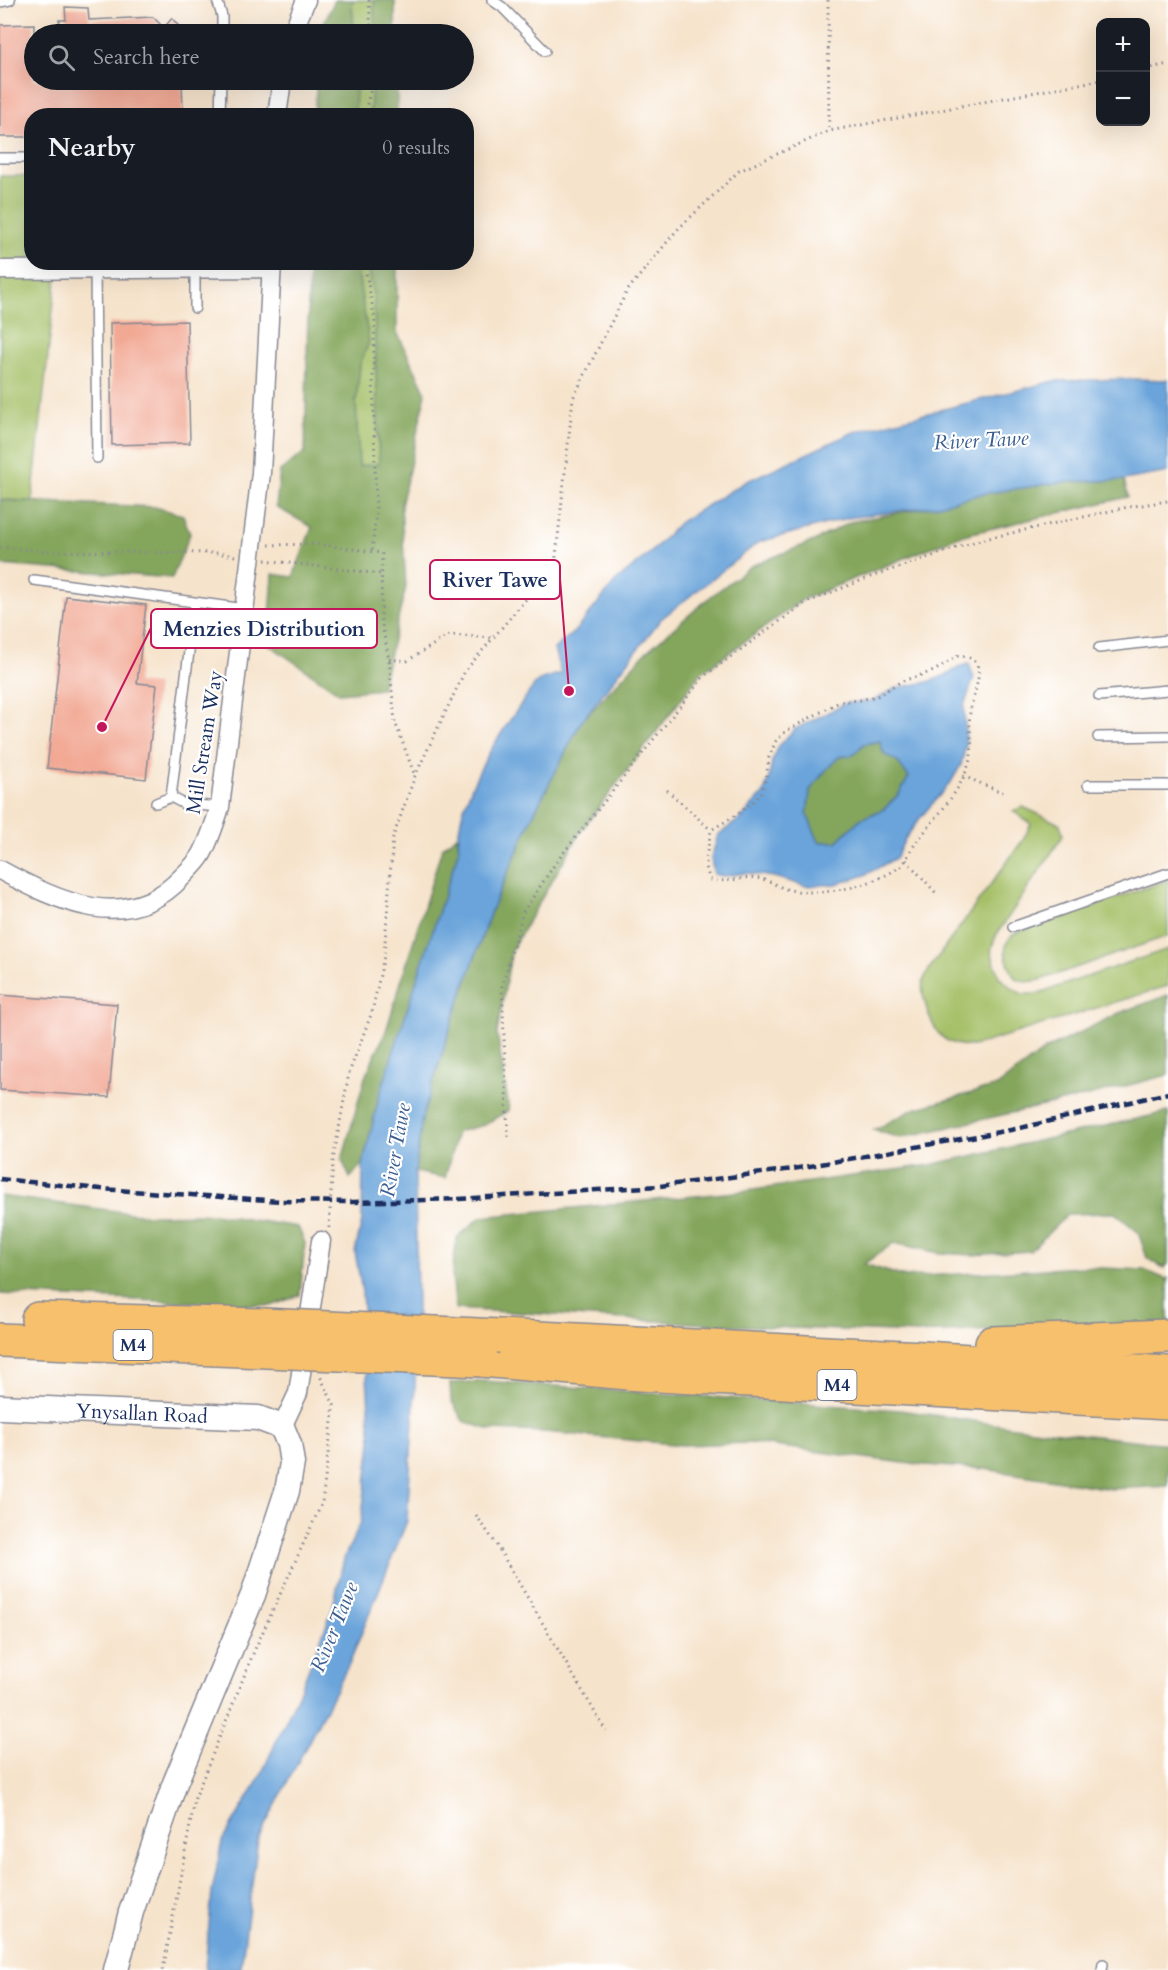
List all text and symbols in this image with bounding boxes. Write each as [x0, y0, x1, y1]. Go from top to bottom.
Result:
map controls [1096, 18, 1150, 126]
button: + [1096, 18, 1150, 72]
search box [24, 24, 474, 90]
icon: search [45, 41, 78, 74]
text: Search here [93, 42, 200, 72]
button: − [1096, 72, 1150, 126]
text: Nearby [48, 130, 136, 165]
text: 0 results [382, 134, 450, 161]
water label: River Tawe [933, 423, 1030, 457]
callout: River Tawe [430, 560, 560, 599]
text: River Tawe [442, 566, 548, 595]
callout: Menzies Distribution [151, 609, 377, 648]
text: Menzies Distribution [163, 615, 366, 644]
street label: Mill Stream Way [180, 668, 229, 816]
water label: River Tawe [373, 1100, 418, 1199]
road number: M4 [114, 1330, 152, 1360]
road number: M4 [818, 1370, 856, 1400]
street label: Ynysallan Road [75, 1397, 209, 1430]
water label: River Tawe [303, 1577, 366, 1677]

